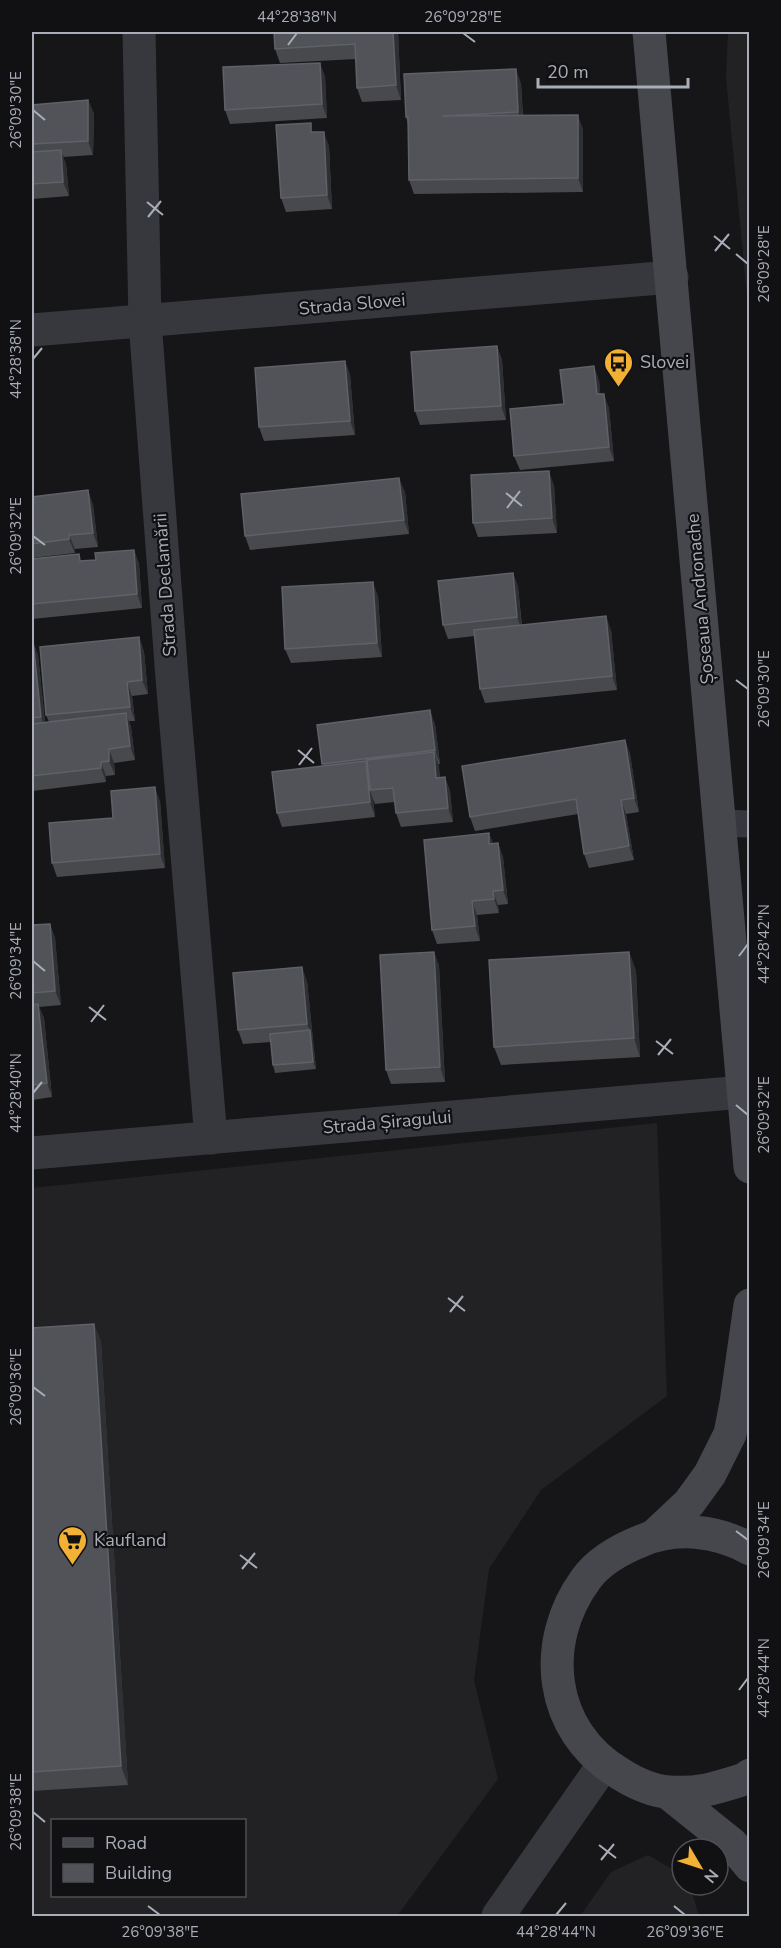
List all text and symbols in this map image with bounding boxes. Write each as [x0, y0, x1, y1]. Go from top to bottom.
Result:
text: 44°28'38"N [257, 7, 337, 27]
text: 26°09'28"E [424, 7, 502, 27]
scale bar [538, 51, 688, 89]
text: 20 m [547, 60, 589, 84]
text: 26°09'30"E [6, 71, 26, 149]
text: 26°09'28"E [754, 225, 774, 303]
street label: Strada Slovei [298, 287, 406, 321]
text: 44°28'38"N [6, 319, 26, 399]
bus stop icon: Slovei [603, 346, 635, 388]
place label: Slovei [640, 350, 689, 374]
text: 26°09'32"E [6, 497, 26, 575]
street label: Strada Declamării [148, 512, 182, 658]
street label: Șoseaua Andronache [681, 513, 719, 685]
text: 26°09'30"E [754, 650, 774, 728]
text: 44°28'42"N [754, 904, 774, 984]
text: 26°09'34"E [6, 922, 26, 1000]
text: 44°28'40"N [6, 1053, 26, 1133]
text: 26°09'32"E [754, 1076, 774, 1154]
street label: Strada Șiragului [322, 1104, 452, 1140]
text: 26°09'36"E [6, 1348, 26, 1426]
text: 26°09'34"E [754, 1501, 774, 1579]
supermarket icon: Kaufland [57, 1524, 89, 1566]
place label: Kaufland [94, 1528, 166, 1552]
text: 44°28'44"N [754, 1638, 774, 1718]
text: 26°09'38"E [6, 1773, 26, 1851]
legend [51, 1819, 246, 1897]
text: Road [105, 1831, 147, 1855]
north arrow [670, 1837, 730, 1897]
text: Building [105, 1861, 172, 1885]
text: N [699, 1864, 723, 1887]
text: 26°09'38"E [121, 1922, 199, 1942]
text: 44°28'44"N [516, 1922, 596, 1942]
text: 26°09'36"E [646, 1922, 724, 1942]

